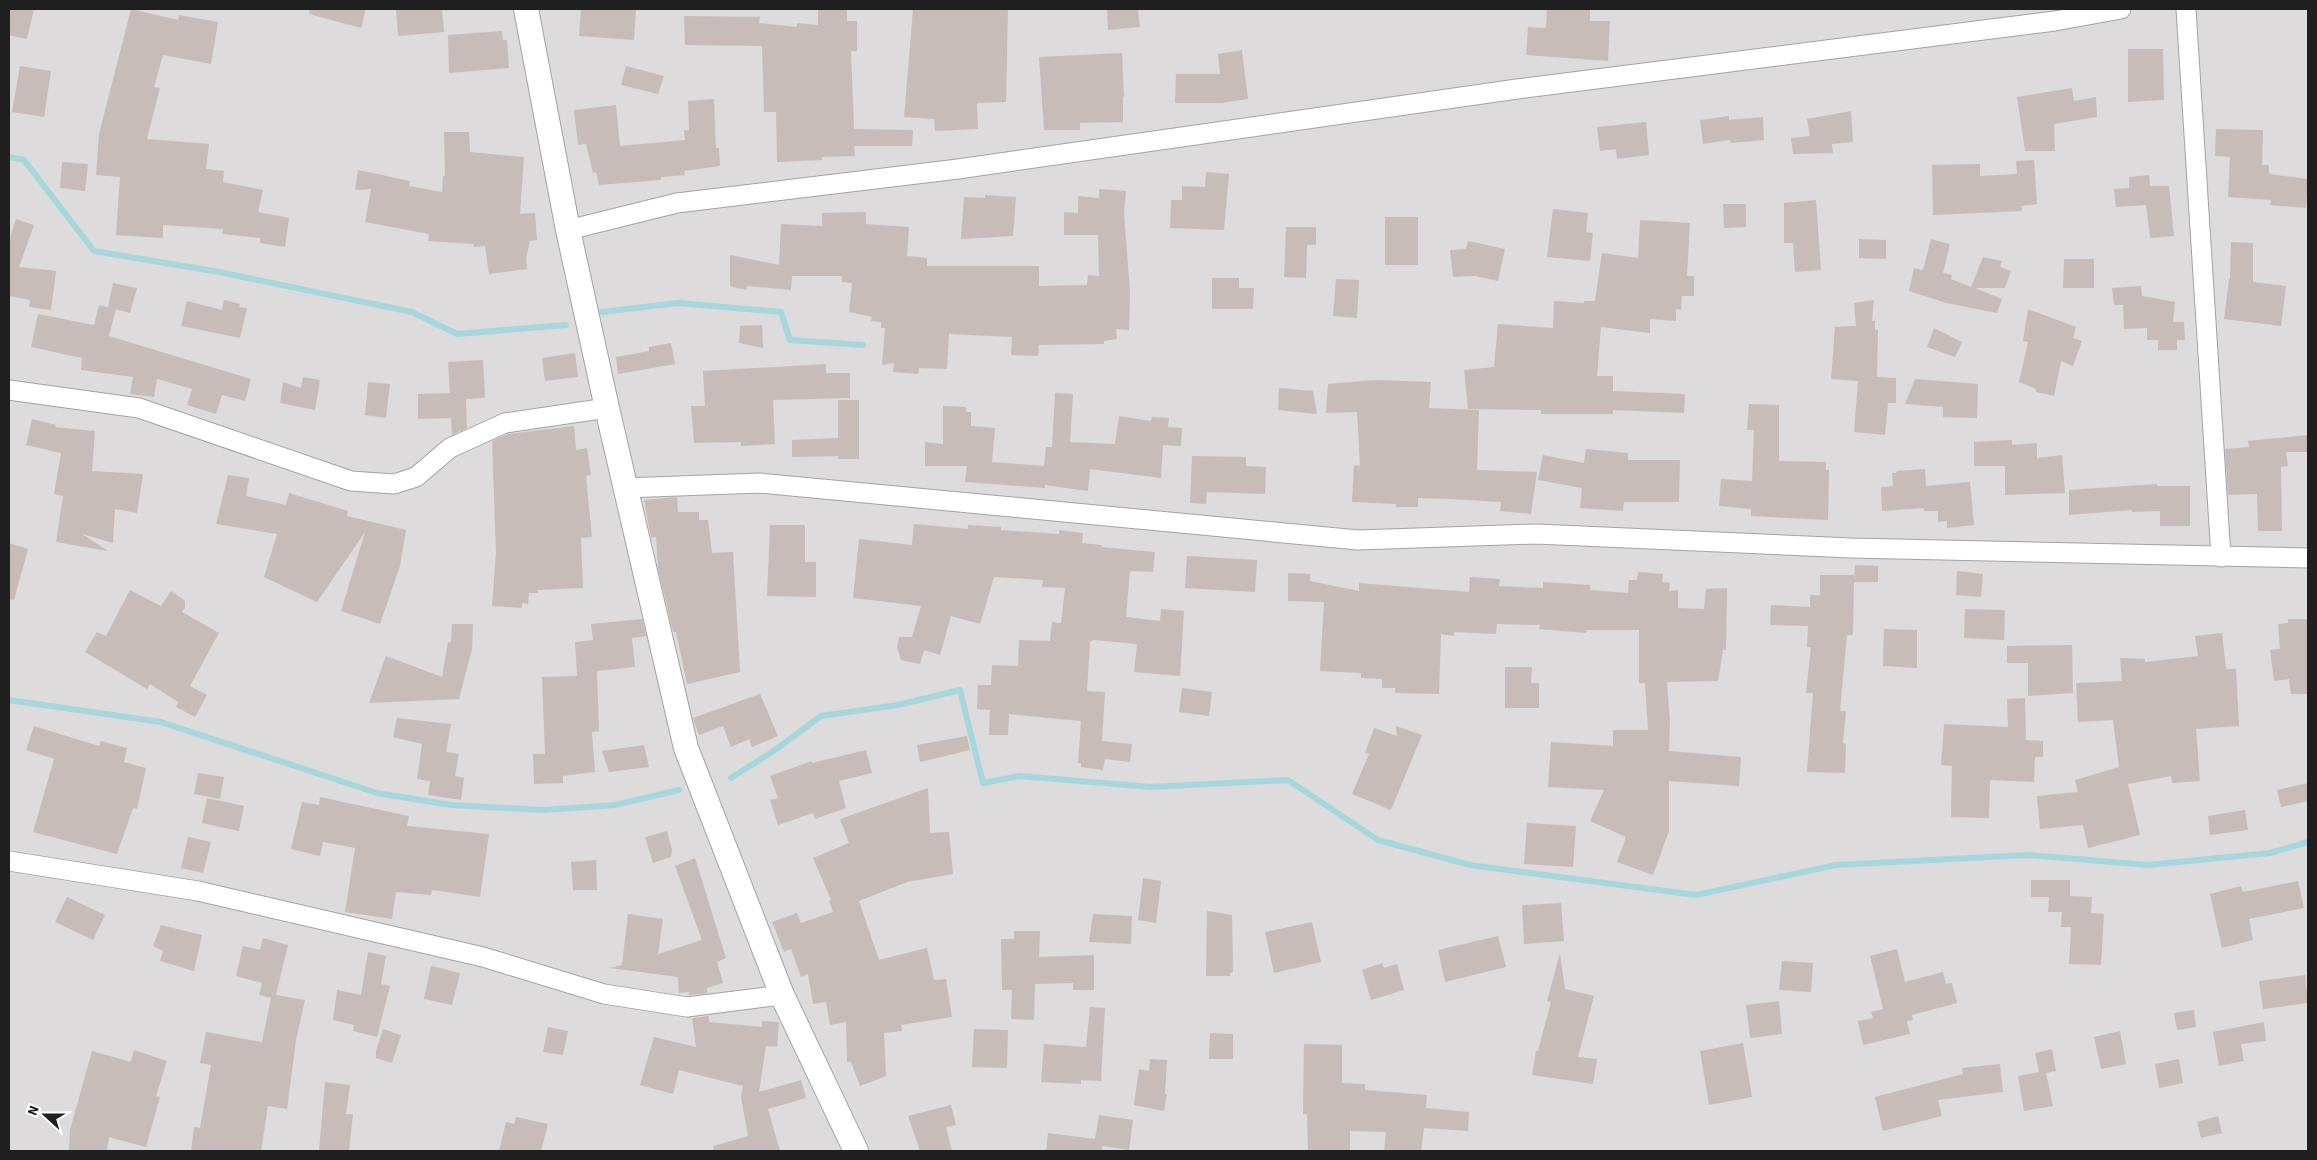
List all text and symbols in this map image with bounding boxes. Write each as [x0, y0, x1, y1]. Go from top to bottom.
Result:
north arrow [20, 1090, 70, 1140]
text: N [23, 1103, 45, 1119]

